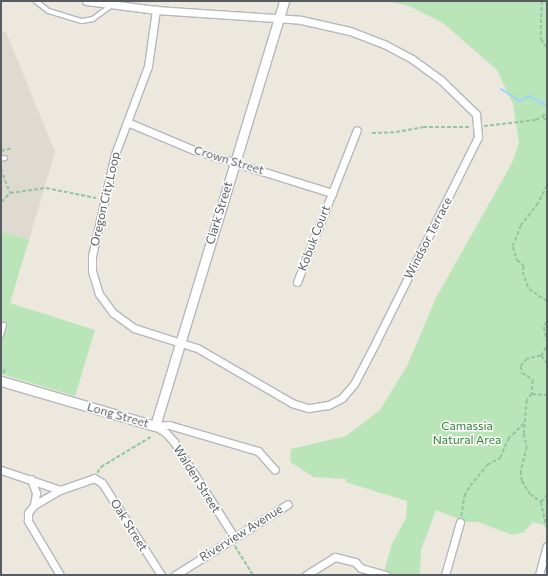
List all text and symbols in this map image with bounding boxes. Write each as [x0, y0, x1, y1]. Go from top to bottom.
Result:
street label: Crown Street [192, 143, 266, 177]
street label: Oregon City Loop [87, 150, 123, 248]
street label: Clark Street [203, 180, 235, 246]
street label: Windsor Terrace [401, 195, 455, 281]
street label: Kobuk Court [295, 203, 333, 273]
street label: Long Street [85, 399, 151, 431]
park label: Camassia Natural Area [433, 419, 501, 447]
street label: Walden Street [170, 442, 224, 516]
street label: Oak Street [107, 496, 151, 554]
street label: Riverview Avenue [197, 502, 285, 564]

